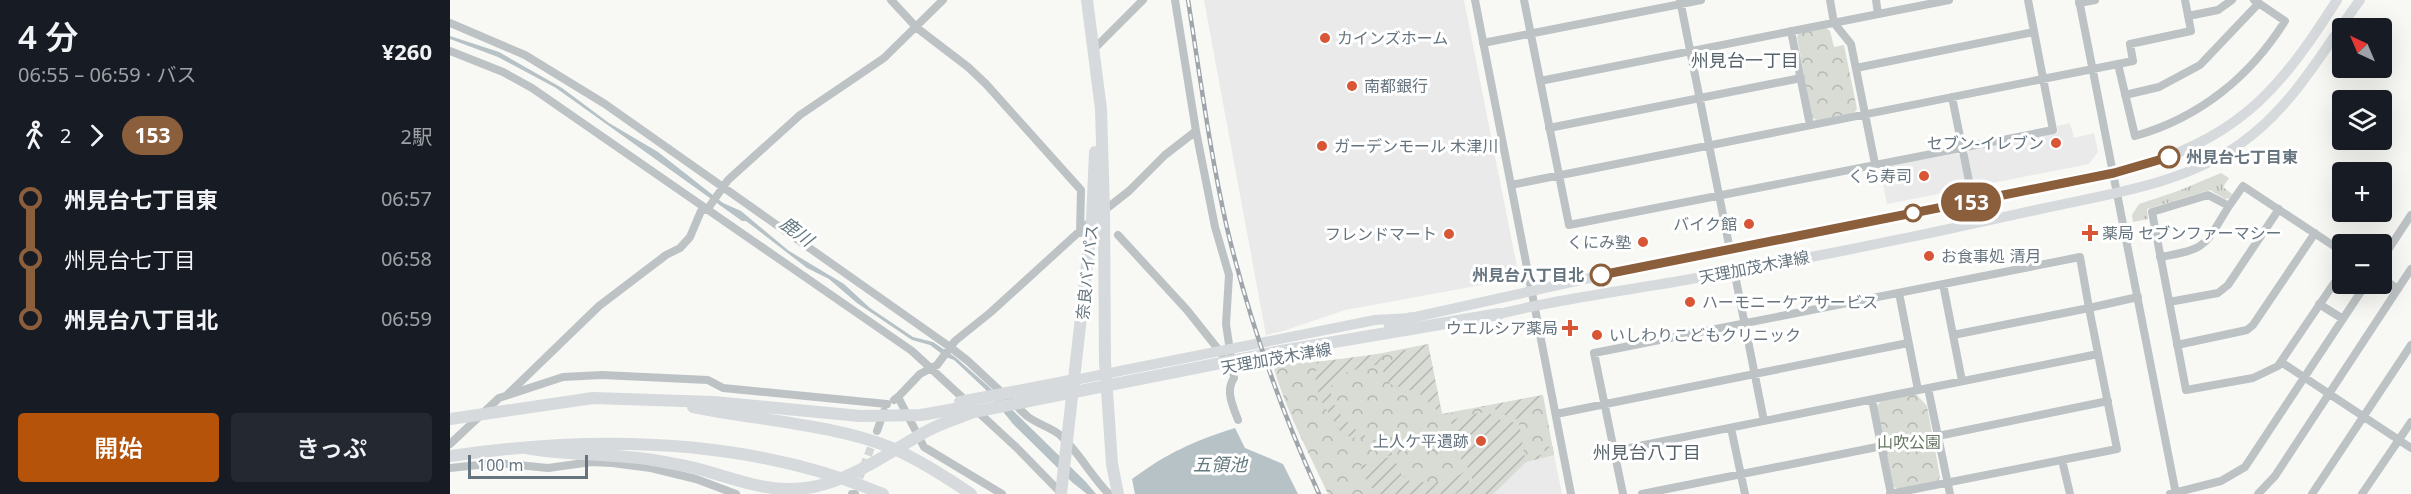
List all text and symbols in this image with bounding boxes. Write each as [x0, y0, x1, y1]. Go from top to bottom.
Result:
text: 4 分 [18, 14, 78, 59]
north arrow [2332, 18, 2392, 78]
map controls [2332, 18, 2392, 294]
place label: カインズホーム [1337, 27, 1448, 49]
marker: カインズホーム [1318, 31, 1332, 45]
text: ¥260 [382, 36, 432, 66]
district label: 州見台一丁目 [1691, 48, 1799, 72]
text: 06:55 – 06:59 · バス [18, 61, 196, 88]
place label: 南都銀行 [1364, 75, 1428, 97]
marker: 南都銀行 [1345, 79, 1359, 93]
button: layers [2332, 90, 2392, 150]
icon: walk [18, 119, 51, 152]
icon: forward [80, 119, 113, 152]
text: 153 [134, 121, 171, 149]
text: 2 [60, 122, 71, 149]
text: 2駅 [401, 123, 432, 150]
place label: セブン-イレブン [1927, 132, 2044, 154]
place label: ガーデンモール 木津川 [1334, 135, 1498, 157]
marker: セブン-イレブン [2049, 136, 2063, 150]
marker: ガーデンモール 木津川 [1315, 139, 1329, 153]
marker: 州見台七丁目東 [2158, 146, 2180, 168]
place label: 州見台七丁目東 [2186, 146, 2298, 168]
button: + [2332, 162, 2392, 222]
place label: くら寿司 [1848, 165, 1912, 187]
marker: くら寿司 [1917, 169, 1931, 183]
line badge: 153 [1936, 182, 2006, 222]
text: 州見台七丁目東 [64, 184, 218, 214]
text: 06:57 [381, 185, 432, 212]
text: 153 [1953, 188, 1989, 216]
unlabelled marker [1904, 204, 1922, 222]
water label: 鹿川 [775, 211, 820, 253]
place label: バイク館 [1673, 213, 1737, 235]
marker: バイク館 [1742, 217, 1756, 231]
place label: 薬局 セブンファーマシー [2102, 222, 2282, 244]
street label: 奈良バイパス [1071, 223, 1103, 321]
place label: フレンドマート [1325, 223, 1437, 245]
marker: 薬局 セブンファーマシー [2083, 226, 2097, 240]
marker: フレンドマート [1442, 227, 1456, 241]
place label: くにみ塾 [1567, 231, 1631, 253]
button: − [2332, 234, 2392, 294]
marker: くにみ塾 [1636, 235, 1650, 249]
text: 州見台七丁目 [64, 244, 196, 274]
text: 06:58 [381, 245, 432, 272]
place label: お食事処 清月 [1941, 245, 2041, 267]
street label: 天理加茂木津線 [1697, 246, 1811, 288]
marker: お食事処 清月 [1922, 249, 1936, 263]
place label: 州見台八丁目北 [1472, 264, 1584, 286]
marker: 州見台八丁目北 [1590, 264, 1612, 286]
place label: ハーモニーケアサービス [1702, 291, 1878, 313]
marker: ハーモニーケアサービス [1683, 295, 1697, 309]
text: 州見台八丁目北 [64, 304, 218, 334]
text: 06:59 [381, 305, 432, 332]
place label: ウエルシア薬局 [1446, 317, 1558, 339]
marker: ウエルシア薬局 [1563, 321, 1577, 335]
place label: いしわりこどもクリニック [1609, 324, 1801, 346]
marker: いしわりこどもクリニック [1590, 328, 1604, 342]
street label: 天理加茂木津線 [1219, 337, 1333, 379]
button: 開始 [18, 413, 219, 482]
button: きっぷ [231, 413, 432, 482]
place label: 上人ケ平遺跡 [1373, 430, 1469, 452]
park label: 山吹公園 [1877, 431, 1941, 453]
marker: 上人ケ平遺跡 [1474, 434, 1488, 448]
district label: 州見台八丁目 [1593, 440, 1701, 464]
scale bar [468, 452, 588, 480]
water label: 五領池 [1193, 452, 1249, 476]
text: 100 m [477, 454, 524, 476]

